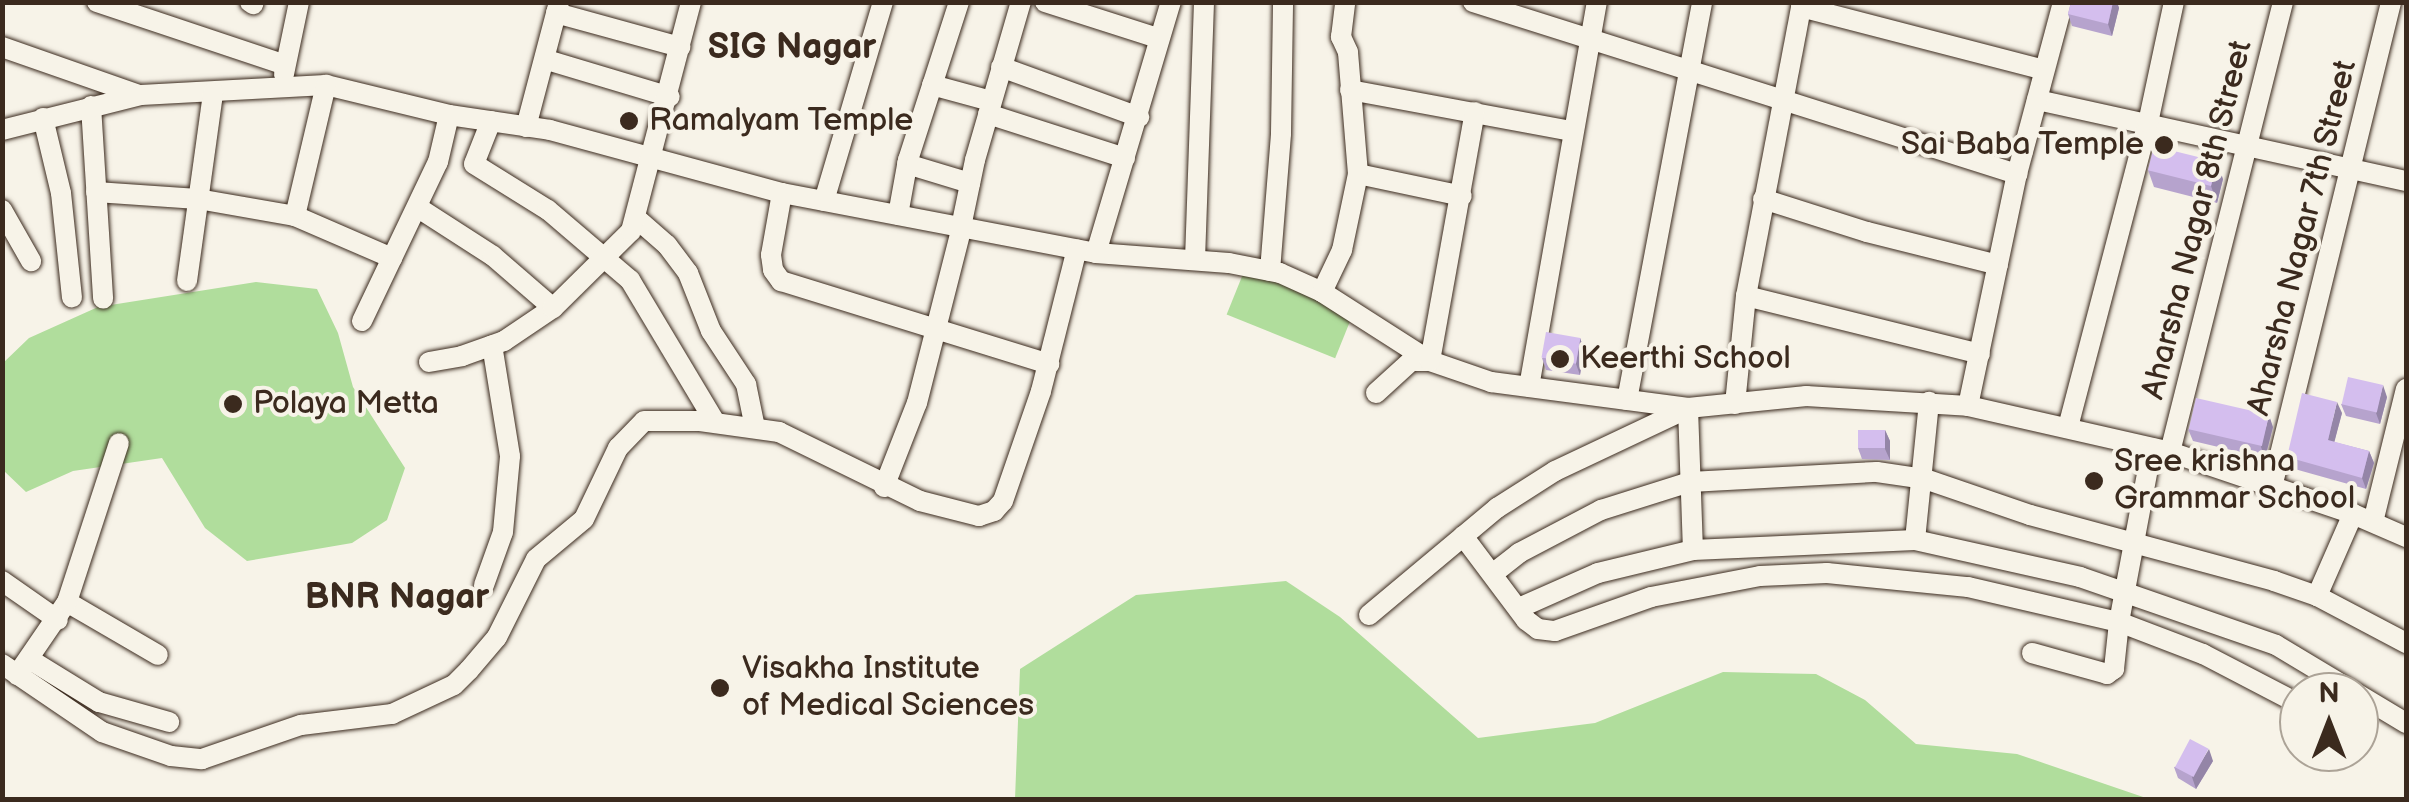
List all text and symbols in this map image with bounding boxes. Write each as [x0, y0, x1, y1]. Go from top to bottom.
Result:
district label: SIG Nagar [708, 27, 876, 69]
street label: Aharsha Nagar 8th Street [2135, 36, 2261, 404]
street label: Aharsha Nagar 7th Street [2240, 56, 2366, 420]
place label: Ramalyam Temple [649, 102, 914, 140]
marker: Ramalyam Temple [618, 110, 640, 132]
place label: Sai Baba Temple [1900, 126, 2144, 164]
marker: Sai Baba Temple [2153, 134, 2175, 156]
place label: Keerthi School [1580, 340, 1791, 378]
marker: Keerthi School [1549, 348, 1571, 370]
place label: Polaya Metta [253, 385, 439, 423]
marker: Polaya Metta [222, 393, 244, 415]
place label: Sree krishna Grammar School [2114, 444, 2356, 519]
marker: Sree krishna Grammar School [2083, 470, 2105, 492]
district label: BNR Nagar [305, 577, 489, 619]
place label: Visakha Institute of Medical Sciences [742, 651, 1035, 726]
north arrow [2279, 672, 2379, 772]
marker: Visakha Institute of Medical Sciences [707, 675, 733, 701]
text: N [2318, 677, 2340, 710]

